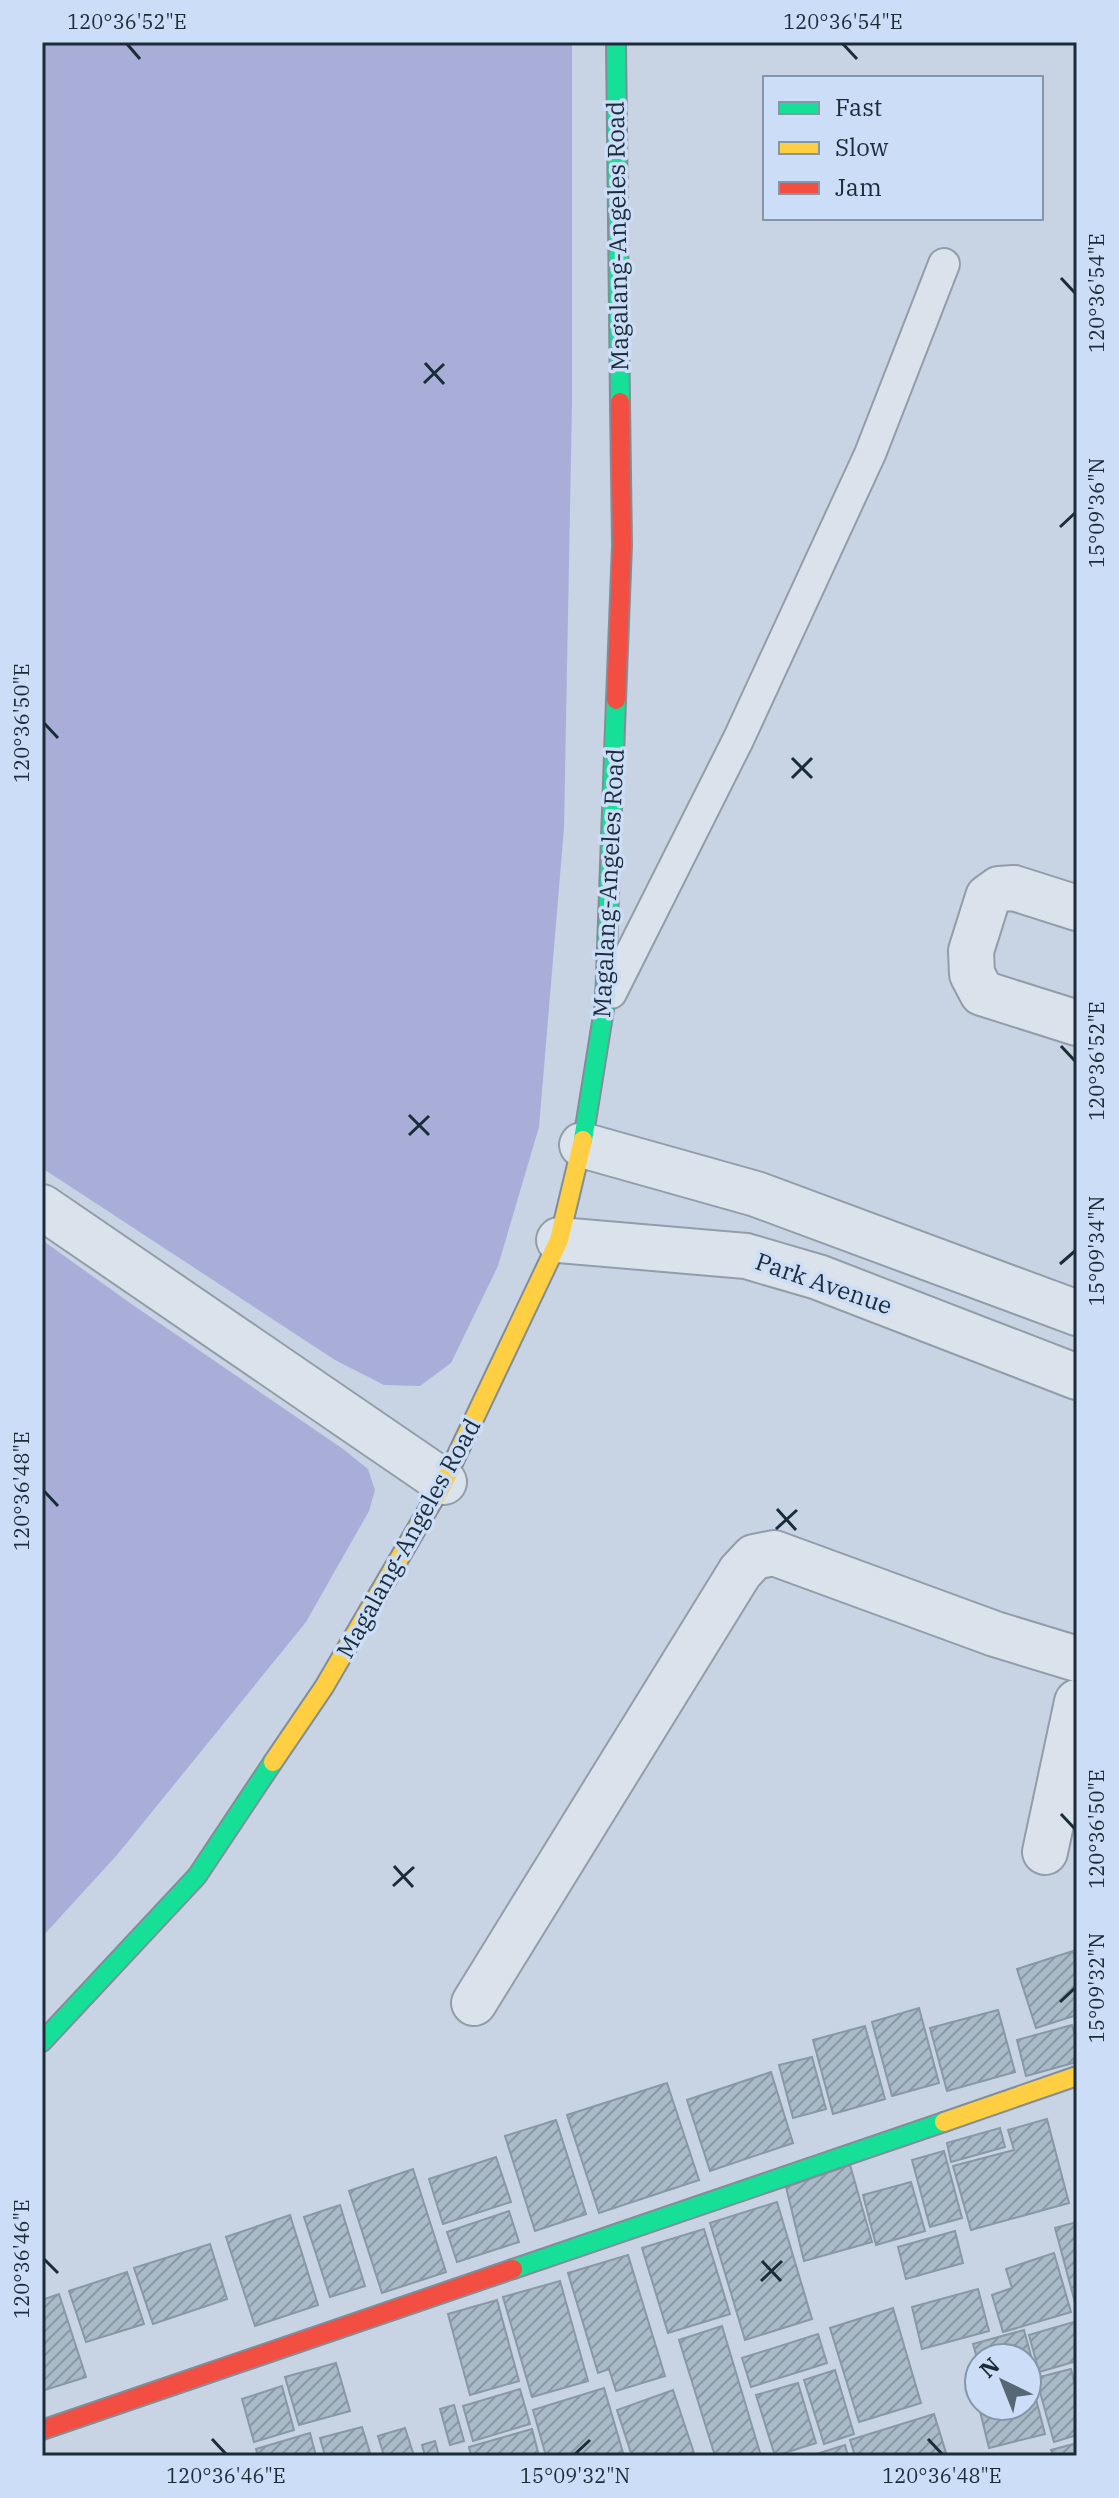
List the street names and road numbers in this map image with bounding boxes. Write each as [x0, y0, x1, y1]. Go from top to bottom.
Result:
street label: Magalang-Angeles Road [599, 101, 635, 371]
street label: Magalang-Angeles Road [585, 748, 631, 1018]
street label: Park Avenue [752, 1245, 896, 1321]
street label: Magalang-Angeles Road [329, 1412, 487, 1664]

